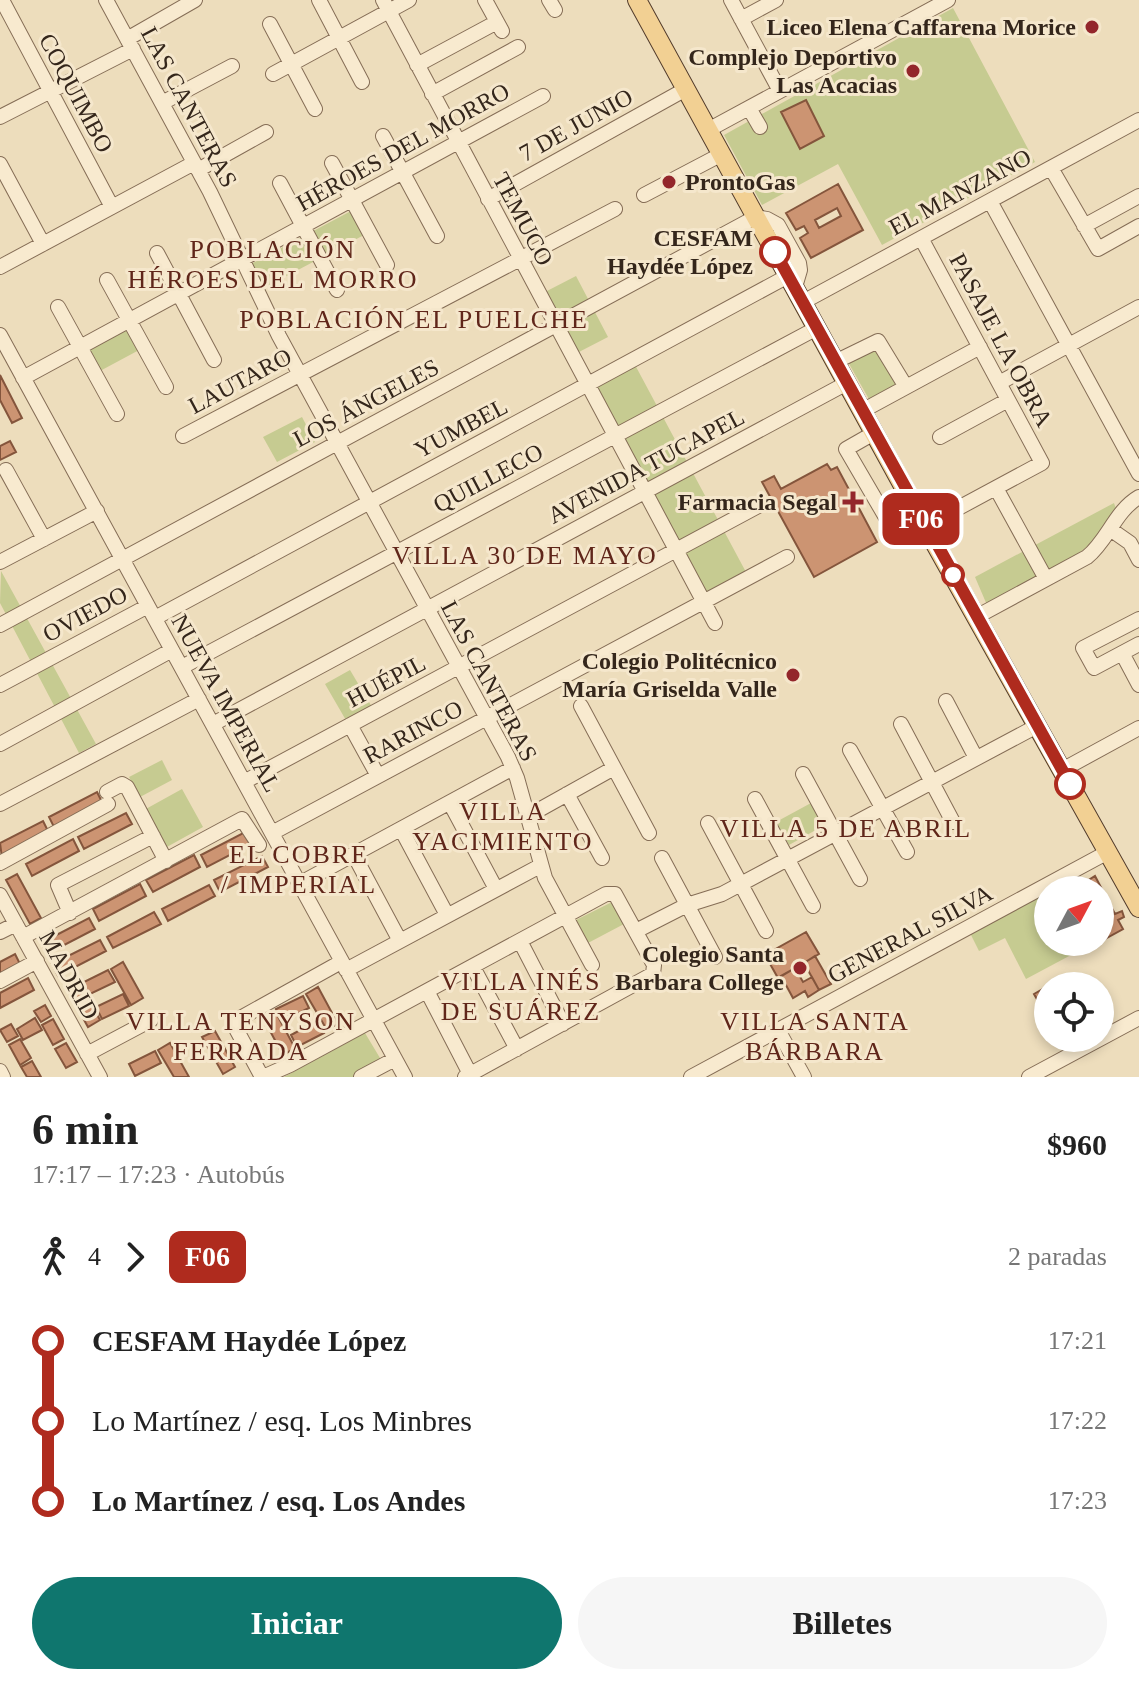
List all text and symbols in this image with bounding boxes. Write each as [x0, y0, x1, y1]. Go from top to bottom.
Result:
place label: Liceo Elena Caffarena Morice [767, 14, 1076, 40]
marker: Liceo Elena Caffarena Morice [1083, 18, 1101, 36]
street label: LAS CANTERAS [136, 22, 242, 192]
street label: COQUIMBO [34, 29, 118, 157]
place label: Complejo Deportivo Las Acacias [688, 44, 897, 98]
marker: Complejo Deportivo Las Acacias [904, 62, 922, 80]
street label: HÉROES DEL MORRO [292, 78, 514, 216]
street label: 7 DE JUNIO [515, 83, 637, 167]
street label: EL MANZANO [885, 144, 1035, 240]
street label: TEMUCO [488, 168, 558, 270]
place label: ProntoGas [685, 169, 795, 195]
marker: ProntoGas [660, 173, 678, 191]
place label: CESFAM Haydée López [607, 225, 753, 279]
district label: POBLACIÓN HÉROES DEL MORRO [127, 235, 419, 294]
marker: CESFAM Haydée López [760, 237, 790, 267]
street label: PASAJE LA OBRA [944, 249, 1058, 432]
district label: POBLACIÓN EL PUELCHE [239, 305, 589, 334]
street label: LAUTARO [184, 343, 296, 419]
street label: LOS ÁNGELES [289, 354, 443, 452]
street label: YUMBEL [410, 393, 512, 463]
street label: AVENIDA TUCAPEL [543, 403, 749, 529]
street label: QUILLECO [429, 438, 547, 518]
place label: Farmacia Segal [678, 489, 837, 515]
marker: Farmacia Segal [844, 493, 862, 511]
line badge: F06 [875, 493, 967, 545]
text: F06 [898, 503, 944, 534]
district label: VILLA 30 DE MAYO [392, 541, 658, 570]
unlabelled marker [942, 564, 964, 586]
street label: OVIEDO [38, 581, 132, 647]
street label: LAS CANTERAS [436, 596, 542, 766]
street label: NUEVA IMPERIAL [166, 610, 286, 796]
place label: Colegio Politécnico María Griselda Valle [562, 648, 777, 702]
street label: HUÉPIL [342, 649, 430, 713]
marker: Colegio Politécnico María Griselda Valle [784, 666, 802, 684]
street label: RARINCO [359, 695, 467, 769]
unlabelled marker [1055, 769, 1085, 799]
district label: VILLA YACIMIENTO [412, 797, 594, 856]
district label: VILLA 5 DE ABRIL [720, 814, 972, 843]
district label: EL COBRE / IMPERIAL [221, 840, 377, 899]
north arrow [1034, 876, 1114, 956]
map controls [1034, 876, 1114, 1052]
street label: GENERAL SILVA [823, 879, 997, 988]
street label: MADRID [34, 926, 104, 1024]
place label: Colegio Santa Barbara College [615, 941, 784, 995]
marker: Colegio Santa Barbara College [791, 959, 809, 977]
district label: VILLA INÉS DE SUÁREZ [441, 967, 601, 1026]
button: locate [1034, 972, 1114, 1052]
district label: VILLA TENYSON FERRADA [126, 1007, 356, 1066]
district label: VILLA SANTA BÁRBARA [720, 1007, 910, 1066]
text: 6 min [32, 1105, 138, 1154]
text: $960 [1047, 1128, 1107, 1161]
text: 17:17 – 17:23 · Autobús [32, 1160, 285, 1189]
icon: walk [32, 1235, 76, 1279]
icon: forward [113, 1235, 157, 1279]
text: F06 [185, 1241, 230, 1272]
text: 4 [88, 1242, 101, 1271]
text: 2 paradas [1008, 1242, 1107, 1271]
text: CESFAM Haydée López [92, 1324, 406, 1357]
text: 17:21 [1048, 1326, 1107, 1355]
text: Lo Martínez / esq. Los Minbres [92, 1404, 472, 1437]
text: 17:22 [1048, 1406, 1107, 1435]
text: Lo Martínez / esq. Los Andes [92, 1484, 465, 1517]
text: 17:23 [1048, 1486, 1107, 1515]
button: Iniciar [32, 1577, 562, 1669]
button: Billetes [578, 1577, 1107, 1669]

